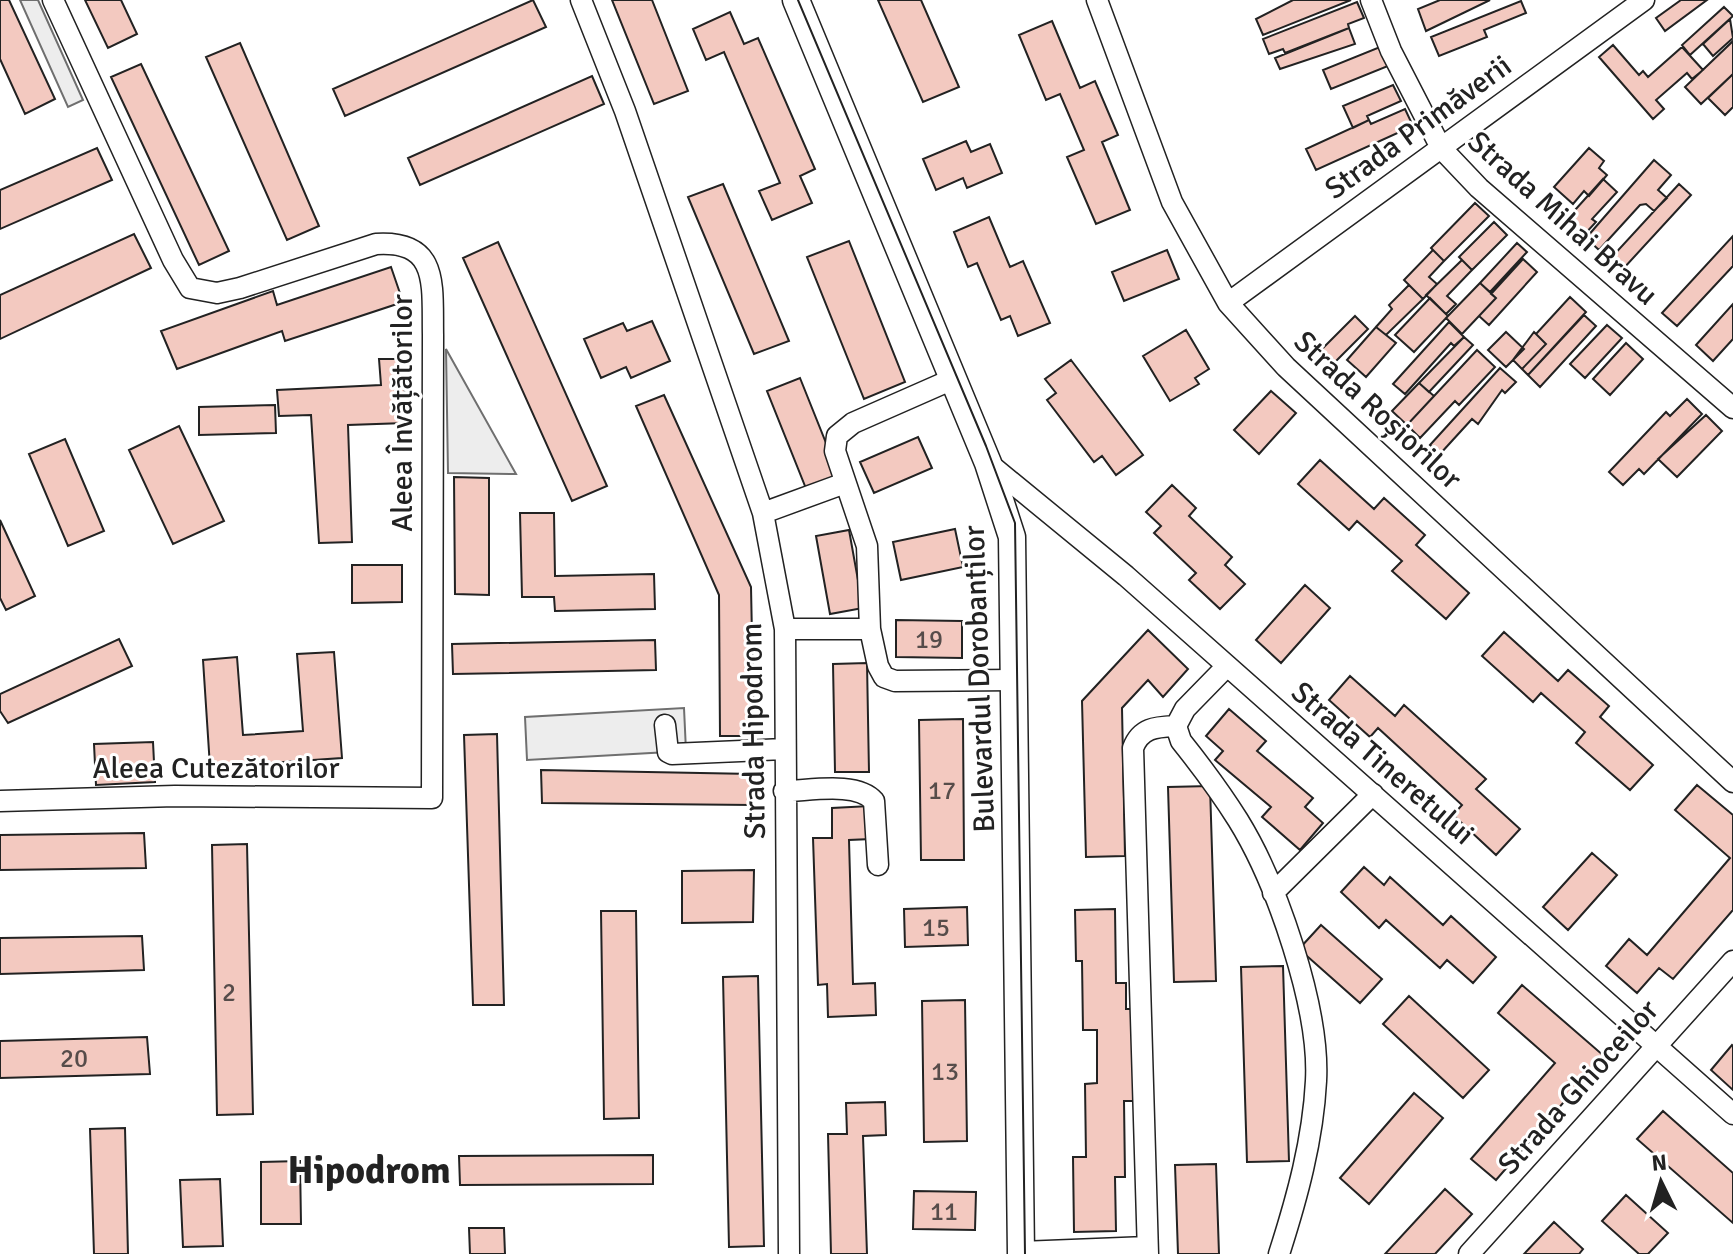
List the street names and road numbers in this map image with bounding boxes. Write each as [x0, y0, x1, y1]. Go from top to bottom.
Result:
street label: Strada Primăverii [1318, 47, 1519, 208]
street label: Strada Mihai Bravu [1460, 123, 1665, 313]
street label: Aleea Învățătorilor [384, 294, 421, 532]
street label: Strada Roșiorilor [1286, 323, 1469, 497]
street label: Bulevardul Dorobanților [956, 525, 1003, 833]
street label: Strada Hipodrom [733, 622, 774, 840]
street label: Strada Tineretului [1284, 674, 1482, 853]
street label: Aleea Cutezătorilor [93, 750, 339, 787]
street label: Strada Ghioceilor [1490, 992, 1667, 1182]

